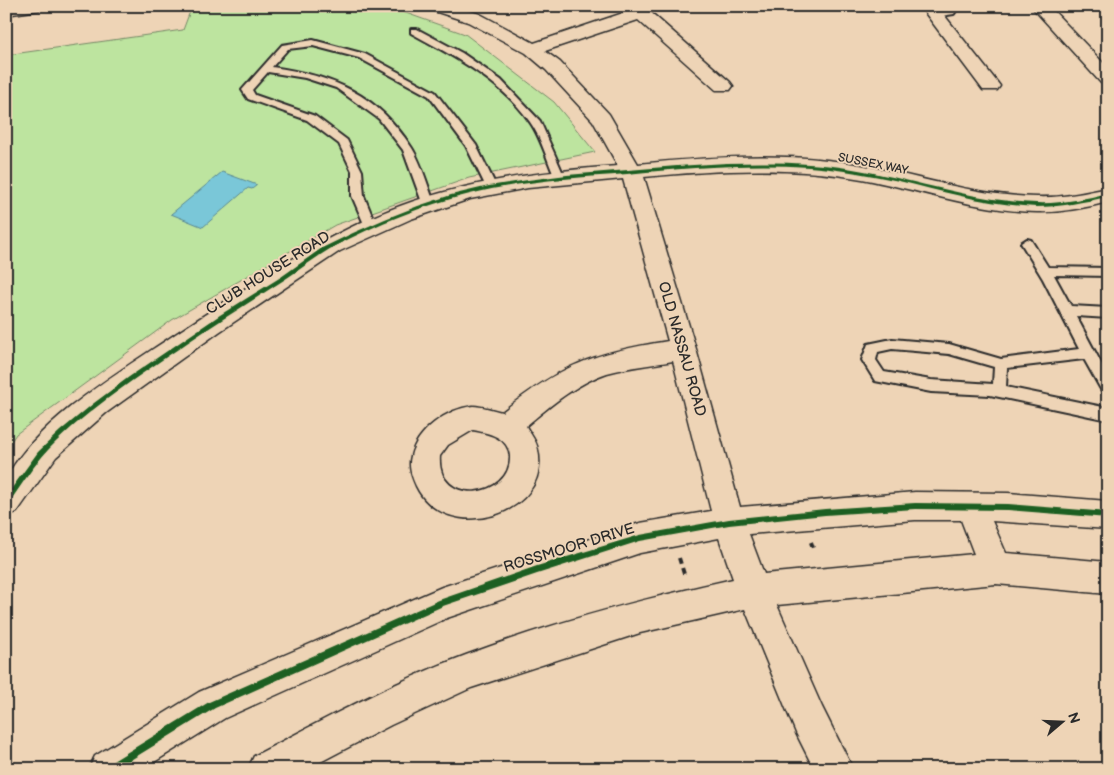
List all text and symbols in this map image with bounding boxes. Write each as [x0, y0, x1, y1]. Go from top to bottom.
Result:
street label: SUSSEX WAY [837, 150, 910, 178]
street label: CLUB HOUSE ROAD [202, 227, 334, 319]
street label: OLD NASSAU ROAD [654, 279, 710, 419]
street label: ROSSMOOR DRIVE [501, 519, 637, 577]
north arrow [1036, 698, 1086, 748]
text: N [1064, 710, 1084, 726]

